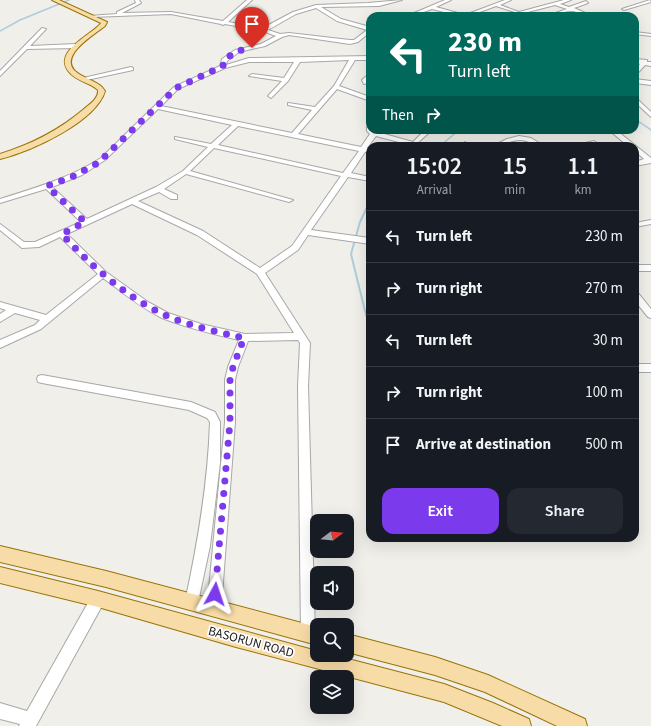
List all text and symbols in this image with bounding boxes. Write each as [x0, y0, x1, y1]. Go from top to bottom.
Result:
pin [235, 7.0, 269, 48]
icon: arrive [241, 13, 263, 35]
text: 230 m [448, 22, 522, 62]
icon: left [382, 28, 434, 80]
text: Turn left [448, 59, 510, 84]
icon: right [422, 104, 444, 126]
text: Then [382, 105, 414, 126]
text: 15:02 [406, 149, 462, 184]
text: 15 [502, 149, 527, 184]
text: 1.1 [567, 149, 599, 184]
text: Arrival [417, 181, 452, 199]
text: min [504, 181, 525, 199]
text: km [574, 181, 592, 199]
icon: left [382, 226, 404, 248]
text: Turn left [416, 226, 472, 247]
text: 230 m [585, 226, 623, 247]
icon: right [382, 278, 404, 300]
text: Turn right [416, 278, 482, 299]
text: 270 m [585, 278, 623, 299]
icon: left [382, 330, 404, 352]
text: Turn left [416, 330, 472, 351]
text: 30 m [593, 330, 623, 351]
icon: right [382, 382, 404, 404]
text: Turn right [416, 382, 482, 403]
text: 100 m [585, 382, 623, 403]
icon: arrive [382, 434, 404, 456]
text: Arrive at destination [416, 434, 551, 455]
text: 500 m [585, 434, 623, 455]
button: Exit [382, 488, 499, 534]
button: Share [507, 488, 623, 534]
north arrow [310, 514, 354, 558]
map controls [310, 514, 354, 714]
button: sound [310, 566, 354, 610]
position arrow [194, 573, 236, 615]
button: search [310, 618, 354, 662]
street label: BASORUN ROAD [206, 622, 296, 662]
button: layers [310, 670, 354, 714]

